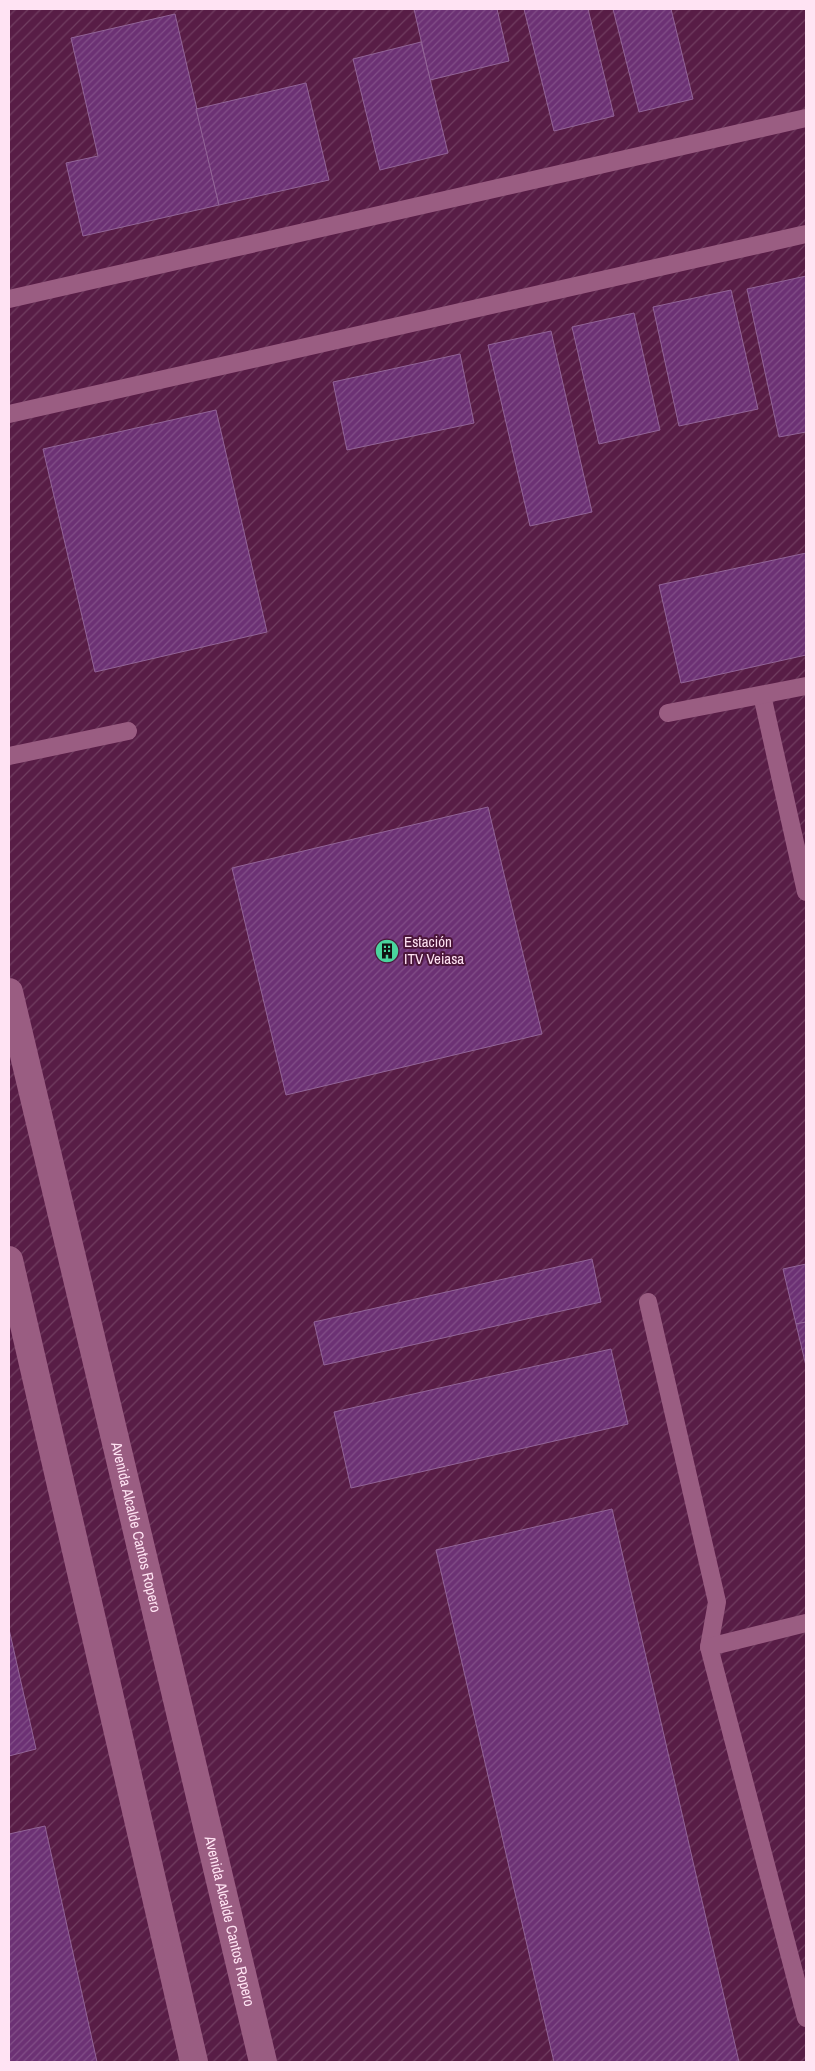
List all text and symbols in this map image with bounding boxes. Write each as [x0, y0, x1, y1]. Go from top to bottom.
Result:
place label: Estación ITV Veiasa [404, 931, 464, 969]
building icon: Estación ITV Veiasa [374, 938, 400, 964]
street label: Avenida Alcalde Cantos Ropero [106, 1439, 167, 1614]
street label: Avenida Alcalde Cantos Ropero [199, 1833, 260, 2008]

